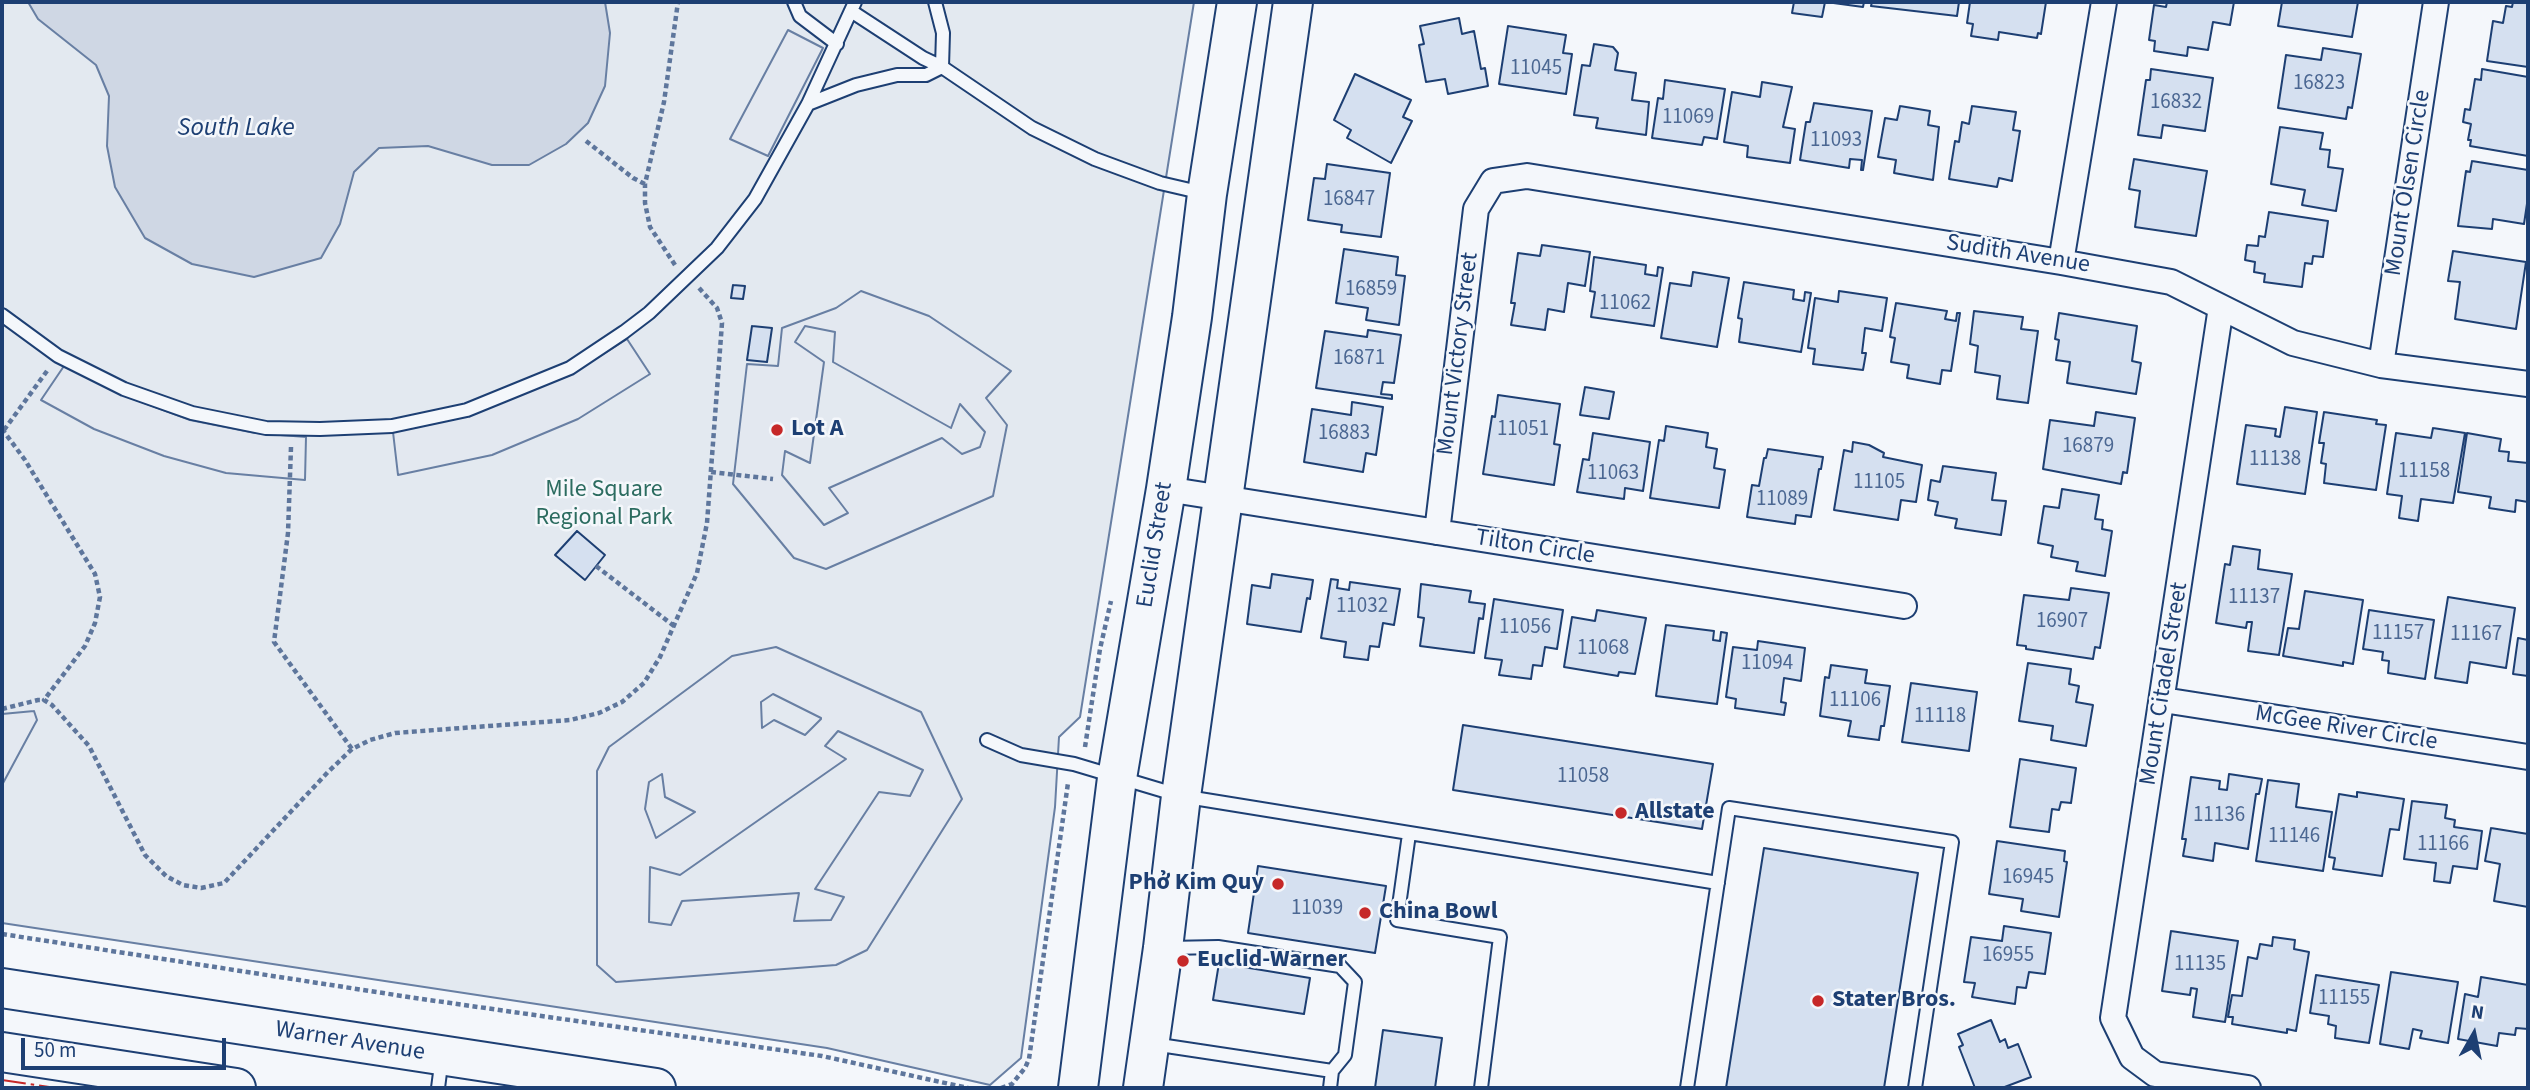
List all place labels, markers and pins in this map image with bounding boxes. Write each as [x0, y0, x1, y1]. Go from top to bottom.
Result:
place label: Lot A [791, 416, 844, 444]
marker: Lot A [769, 422, 785, 438]
place label: Allstate [1635, 799, 1715, 827]
marker: Allstate [1613, 805, 1629, 821]
place label: Phở Kim Quy [1129, 870, 1264, 898]
marker: Phở Kim Quy [1270, 876, 1286, 892]
place label: China Bowl [1379, 899, 1498, 927]
marker: China Bowl [1357, 905, 1373, 921]
place label: Euclid-Warner [1197, 947, 1347, 975]
marker: Euclid-Warner [1175, 953, 1191, 969]
place label: Stater Bros. [1832, 987, 1956, 1015]
marker: Stater Bros. [1810, 993, 1826, 1009]

